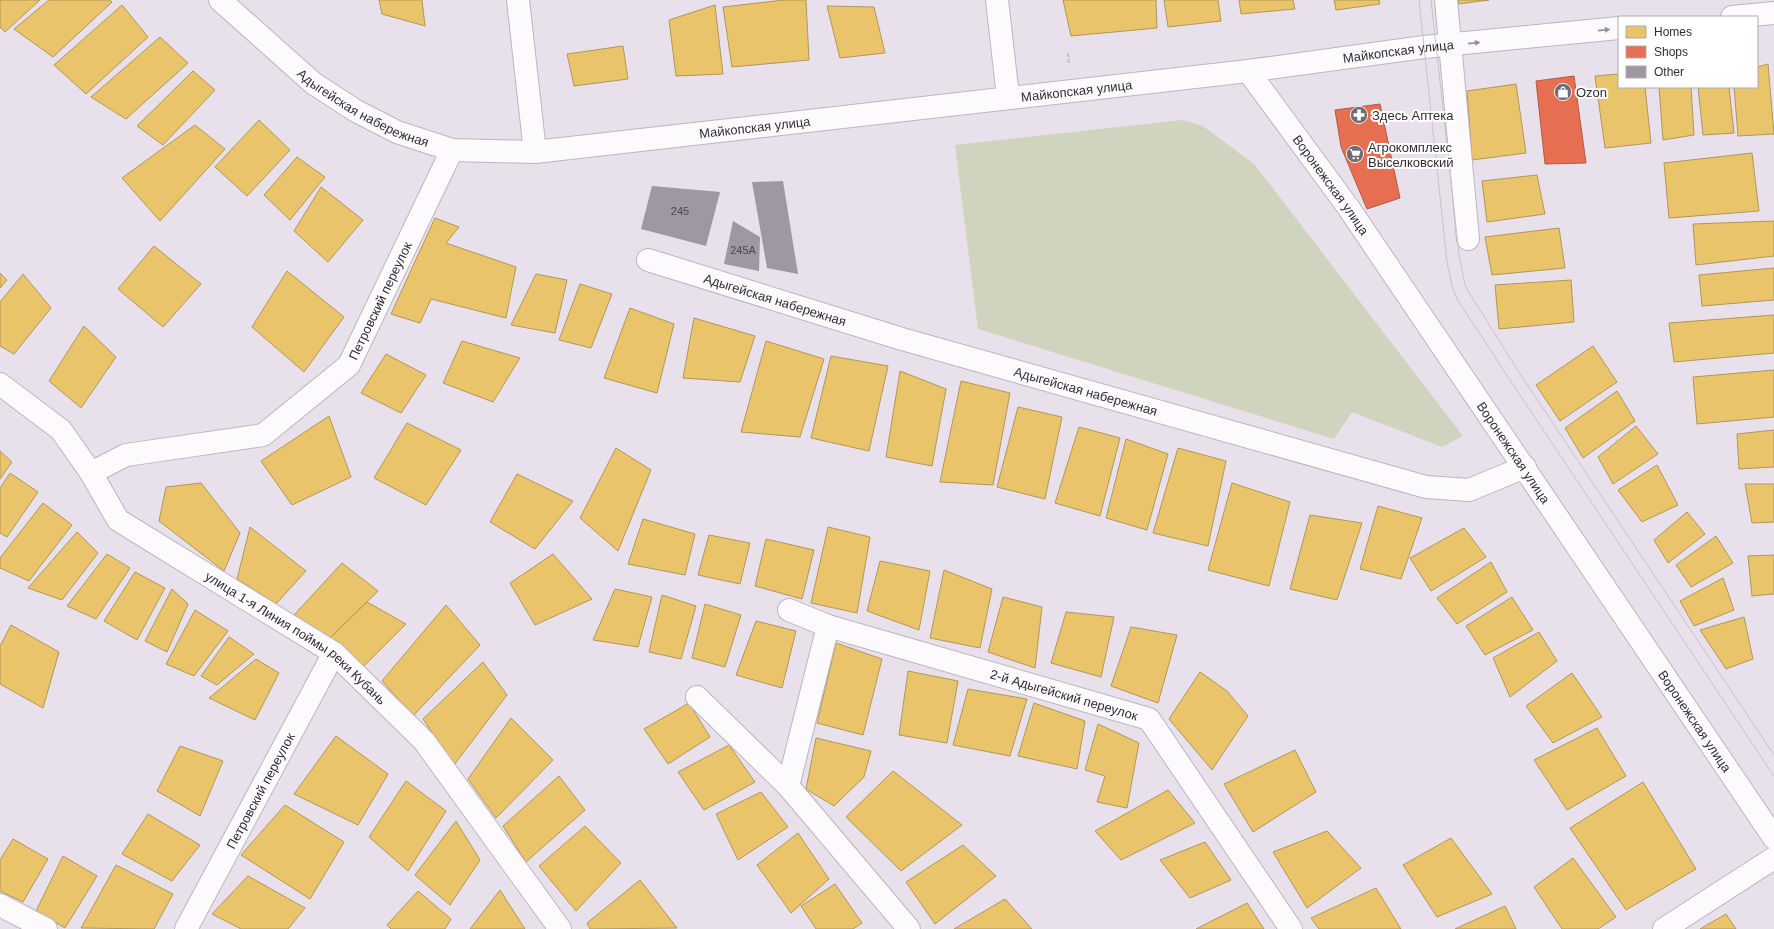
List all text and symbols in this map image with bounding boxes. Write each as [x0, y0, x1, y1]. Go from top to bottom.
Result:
legend [1618, 16, 1758, 88]
text: Homes [1654, 25, 1692, 39]
one-way arrow [1598, 27, 1610, 33]
street label: Майкопская улица [1342, 37, 1455, 66]
one-way arrow [1468, 40, 1480, 46]
text: Shops [1654, 45, 1688, 59]
text: Other [1654, 65, 1684, 79]
street label: Адыгейская набережная [294, 66, 431, 150]
street label: Майкопская улица [1020, 77, 1134, 105]
shop icon: Ozon [1553, 82, 1573, 102]
place label: Ozon [1576, 85, 1607, 100]
pharmacy icon: Здесь Аптека [1349, 105, 1369, 125]
place label: Здесь Аптека [1372, 108, 1454, 123]
street label: Майкопская улица [698, 114, 812, 141]
street label: Воронежская улица [1290, 132, 1372, 239]
place label: Агрокомплекс Выселковский [1368, 140, 1453, 170]
supermarket icon: Агрокомплекс Выселковский [1345, 144, 1365, 164]
house number: 245 [671, 205, 689, 217]
street label: Петровский переулок [346, 239, 415, 362]
house number: 245А [730, 244, 757, 256]
street label: Адыгейская набережная [702, 271, 848, 329]
street label: Адыгейская набережная [1012, 364, 1159, 419]
street label: Воронежская улица [1474, 399, 1553, 507]
street label: улица 1-я Линия поймы реки Кубань [202, 569, 389, 708]
street label: 2-й Адыгейский переулок [988, 666, 1140, 723]
street label: Воронежская улица [1655, 668, 1735, 776]
street label: Петровский переулок [223, 730, 298, 851]

